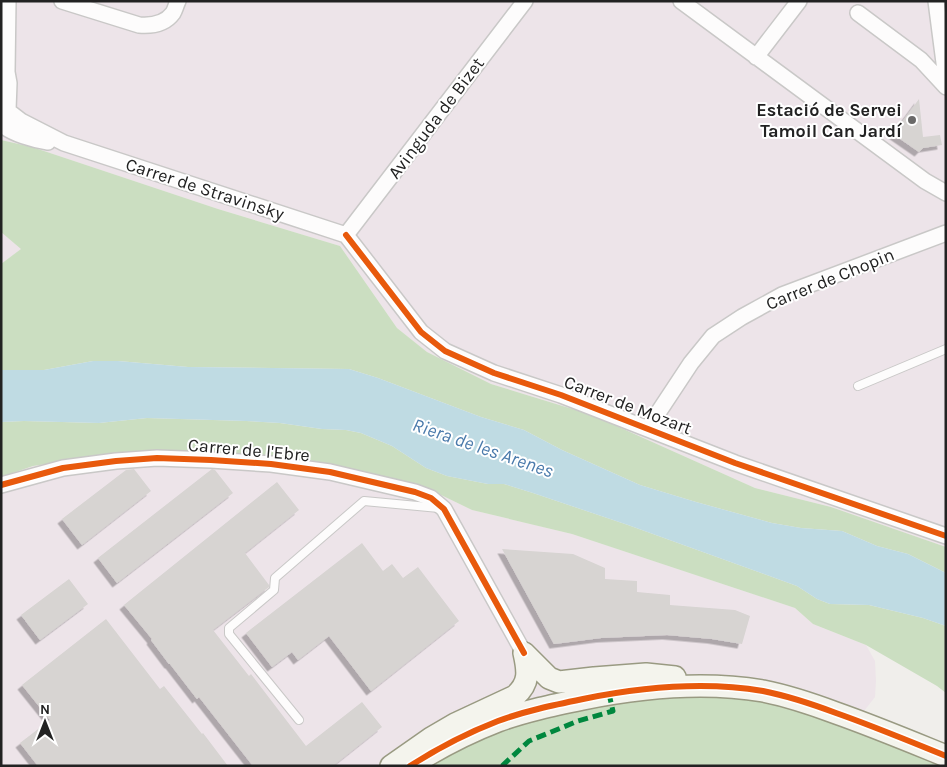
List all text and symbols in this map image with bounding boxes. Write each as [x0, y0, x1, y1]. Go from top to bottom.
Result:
street label: Avinguda de Bizet [383, 53, 489, 183]
place label: Estació de Servei Tamoil Can Jardí [756, 99, 903, 142]
marker: Estació de Servei Tamoil Can Jardí [906, 114, 918, 126]
street label: Carrer de Stravinsky [123, 153, 288, 225]
street label: Carrer de Chopin [763, 243, 897, 315]
street label: Carrer de Mozart [561, 371, 695, 440]
water label: Riera de les Arenes [410, 414, 556, 482]
street label: Carrer de l'Ebre [187, 434, 311, 466]
north arrow [20, 697, 70, 747]
text: N [40, 701, 50, 718]

